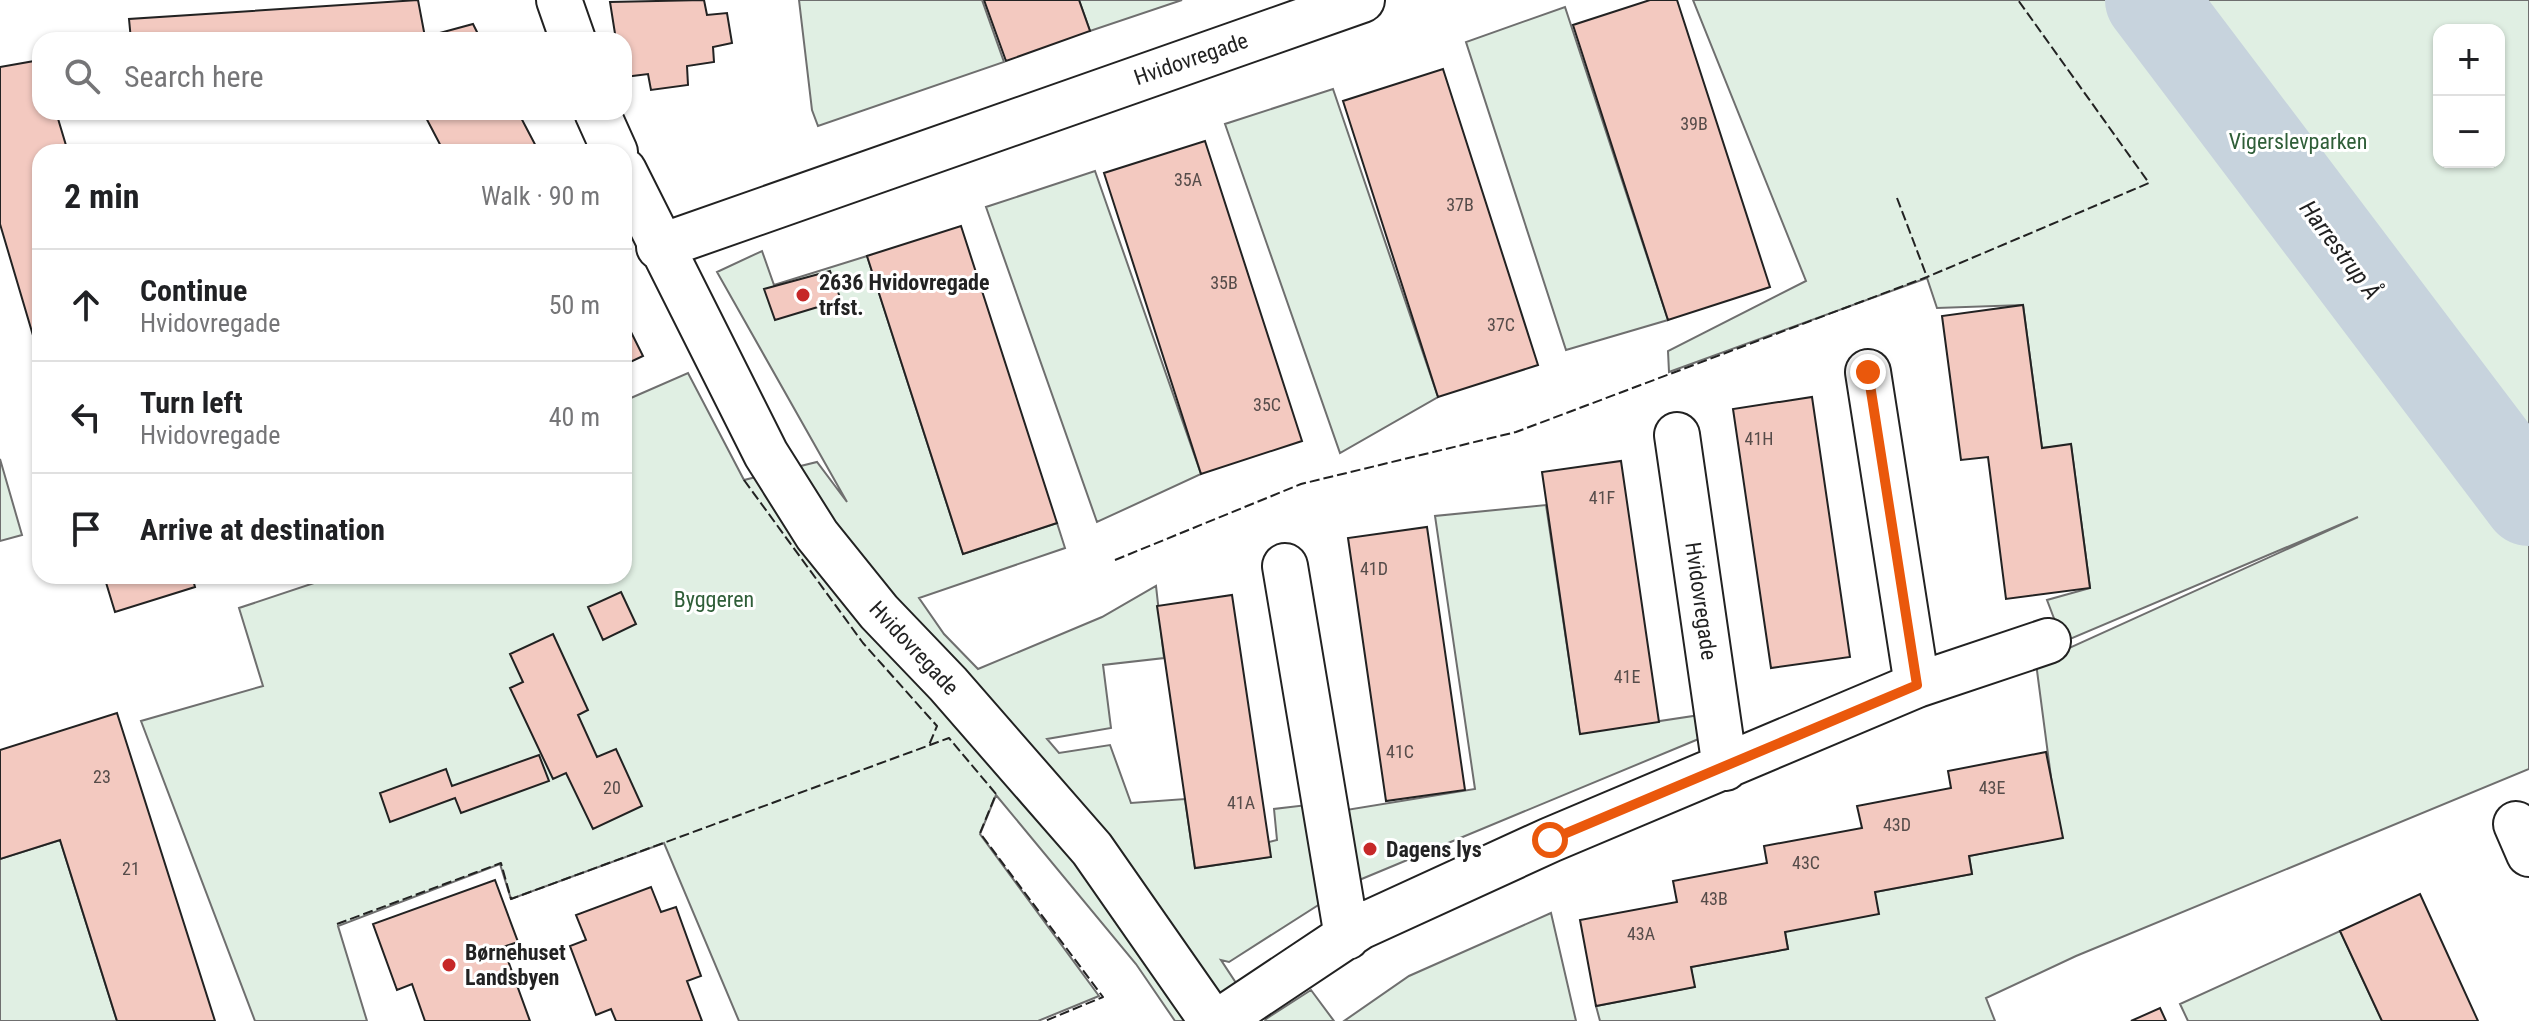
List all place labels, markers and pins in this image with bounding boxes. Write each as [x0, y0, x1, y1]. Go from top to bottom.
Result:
place label: 2636 Hvidovregade trfst. [819, 270, 990, 320]
marker: 2636 Hvidovregade trfst. [794, 286, 812, 304]
place label: Dagens lys [1386, 837, 1482, 862]
marker: Dagens lys [1361, 840, 1379, 858]
place label: Børnehuset Landsbyen [465, 940, 566, 990]
marker: Børnehuset Landsbyen [440, 956, 458, 974]

